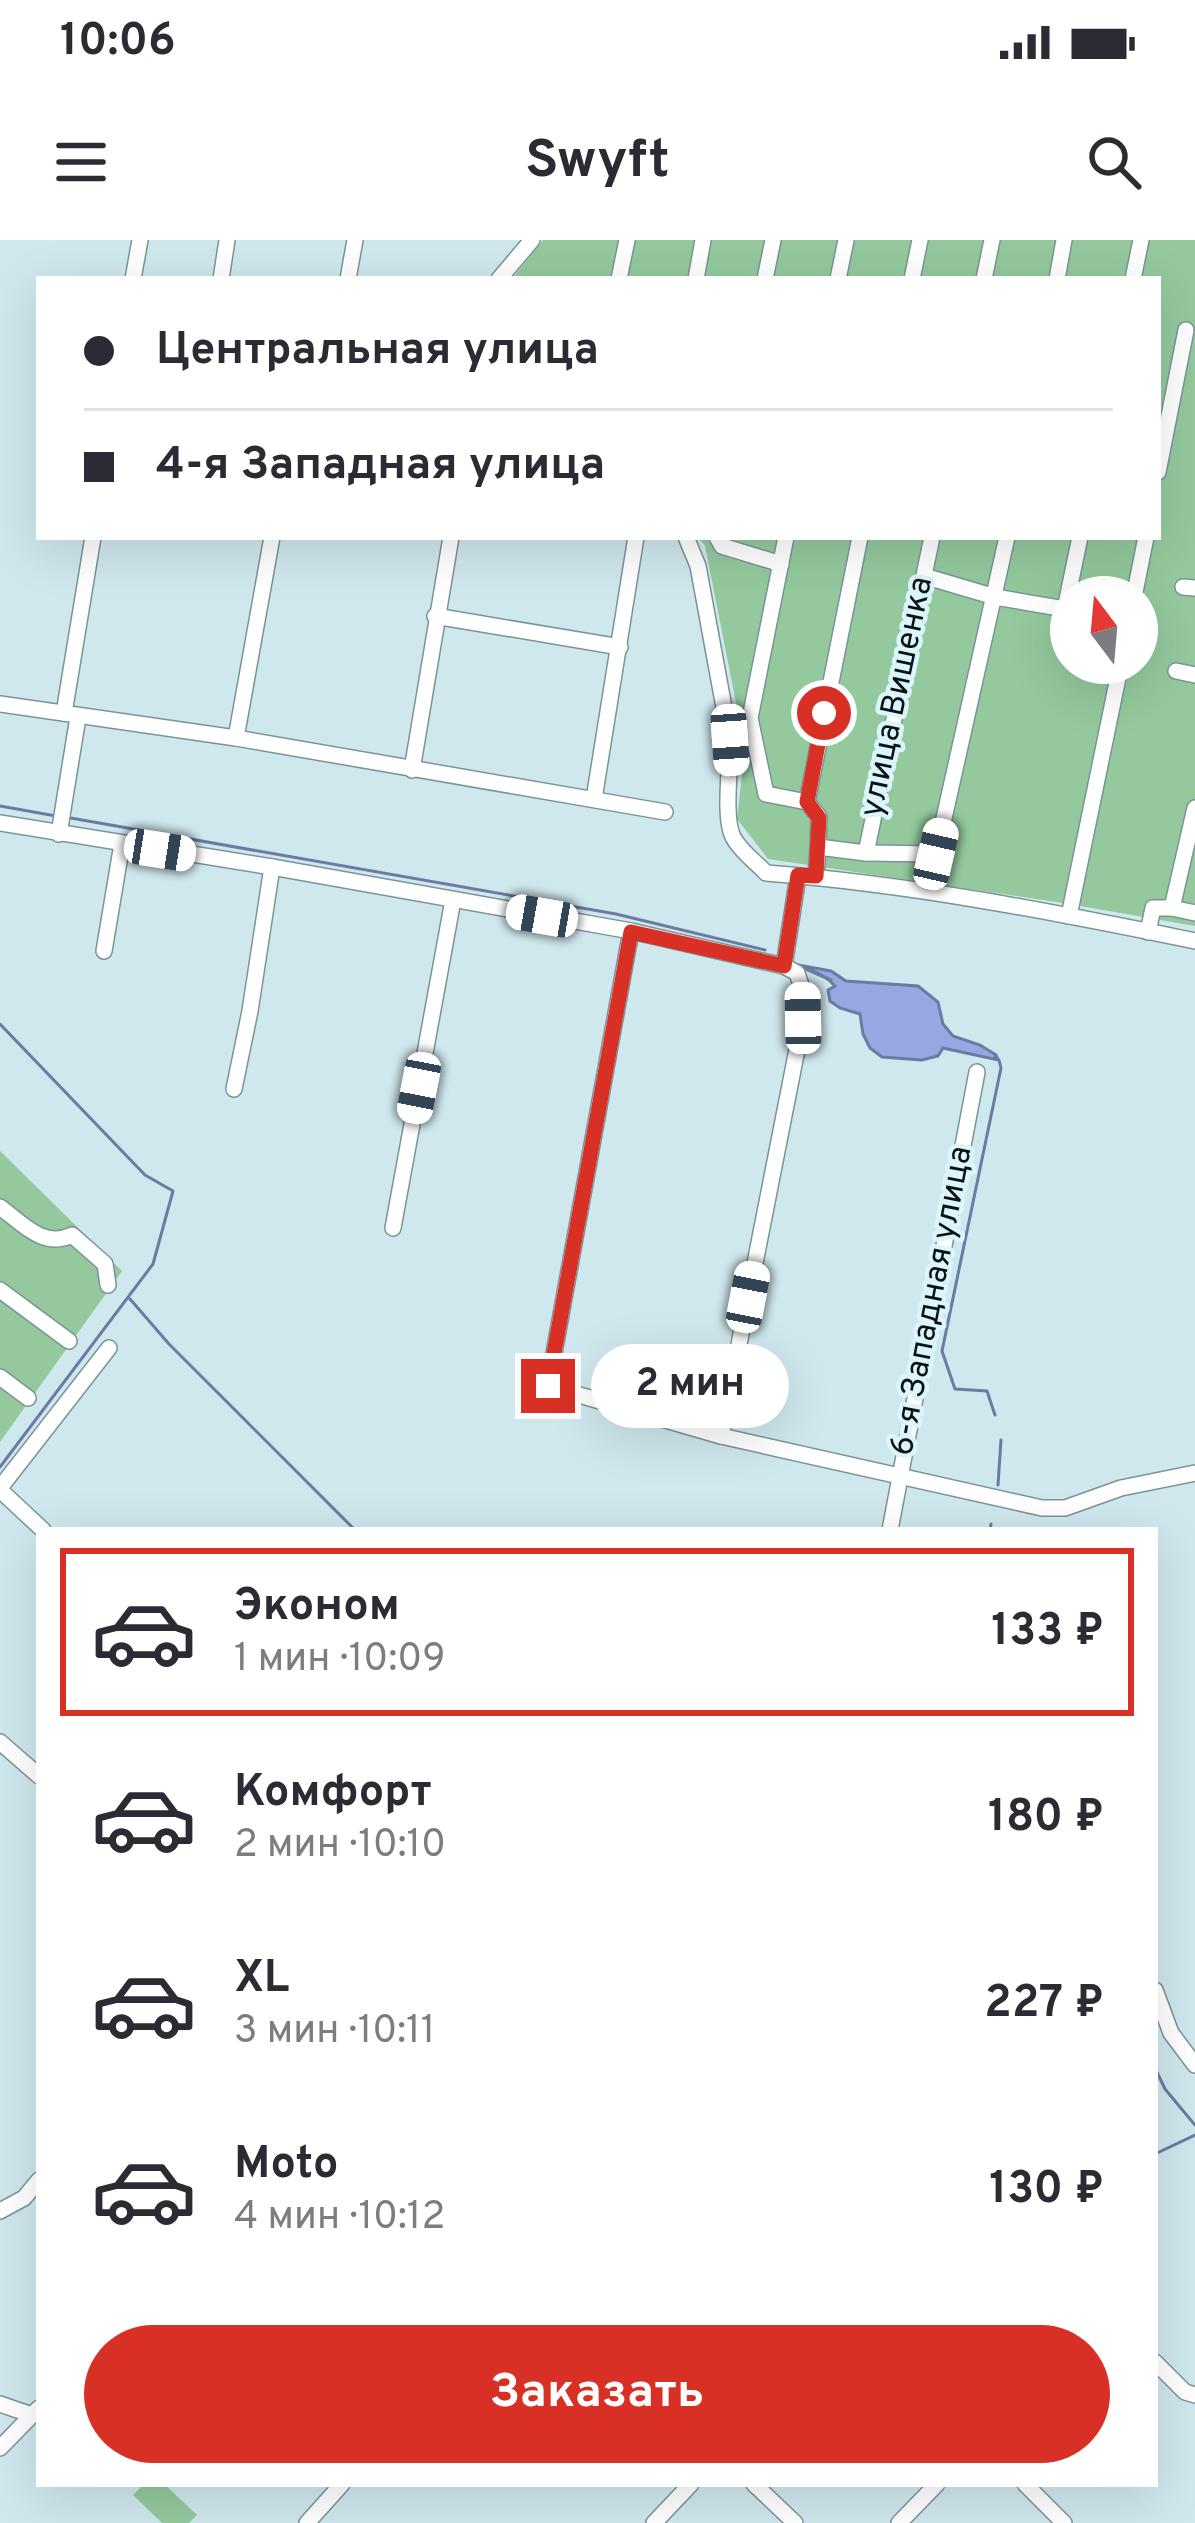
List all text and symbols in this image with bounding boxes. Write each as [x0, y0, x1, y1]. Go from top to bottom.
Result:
text: 10:06 [60, 14, 176, 71]
text: Swyft [525, 128, 670, 197]
icon: menu [48, 129, 114, 195]
icon: search [1081, 129, 1147, 195]
text: Центральная улица [156, 323, 599, 380]
text: 4-я Западная улица [156, 438, 605, 495]
street label: улица Вишенка [852, 573, 944, 821]
north arrow [1050, 576, 1158, 684]
map controls [1050, 576, 1158, 684]
route start [797, 686, 851, 740]
car [710, 703, 750, 777]
car [910, 815, 962, 893]
car [122, 827, 198, 873]
car [503, 892, 581, 940]
car [784, 982, 822, 1054]
car [394, 1049, 444, 1127]
street label: 6-я Западная улица [882, 1143, 984, 1459]
car [723, 1258, 773, 1336]
callout: 2 мин [590, 1344, 788, 1428]
route end [521, 1359, 575, 1413]
text: 2 мин [635, 1361, 745, 1410]
icon: car [90, 1578, 198, 1686]
text: Эконом [234, 1579, 400, 1636]
text: 133 ₽ [991, 1604, 1104, 1661]
text: 1 мин · 10:09 [234, 1636, 446, 1685]
icon: car [90, 1764, 198, 1872]
text: Комфорт [234, 1765, 432, 1822]
text: 180 ₽ [988, 1790, 1104, 1847]
text: 2 мин · 10:10 [234, 1822, 446, 1871]
icon: car [90, 1950, 198, 2058]
text: XL [234, 1951, 289, 2008]
text: 227 ₽ [984, 1976, 1104, 2033]
text: 3 мин · 10:11 [234, 2008, 435, 2057]
icon: car [90, 2136, 198, 2244]
text: Moto [234, 2137, 338, 2194]
text: 130 ₽ [989, 2162, 1104, 2219]
text: 4 мин · 10:12 [234, 2194, 445, 2243]
button: Заказать [84, 2325, 1110, 2463]

